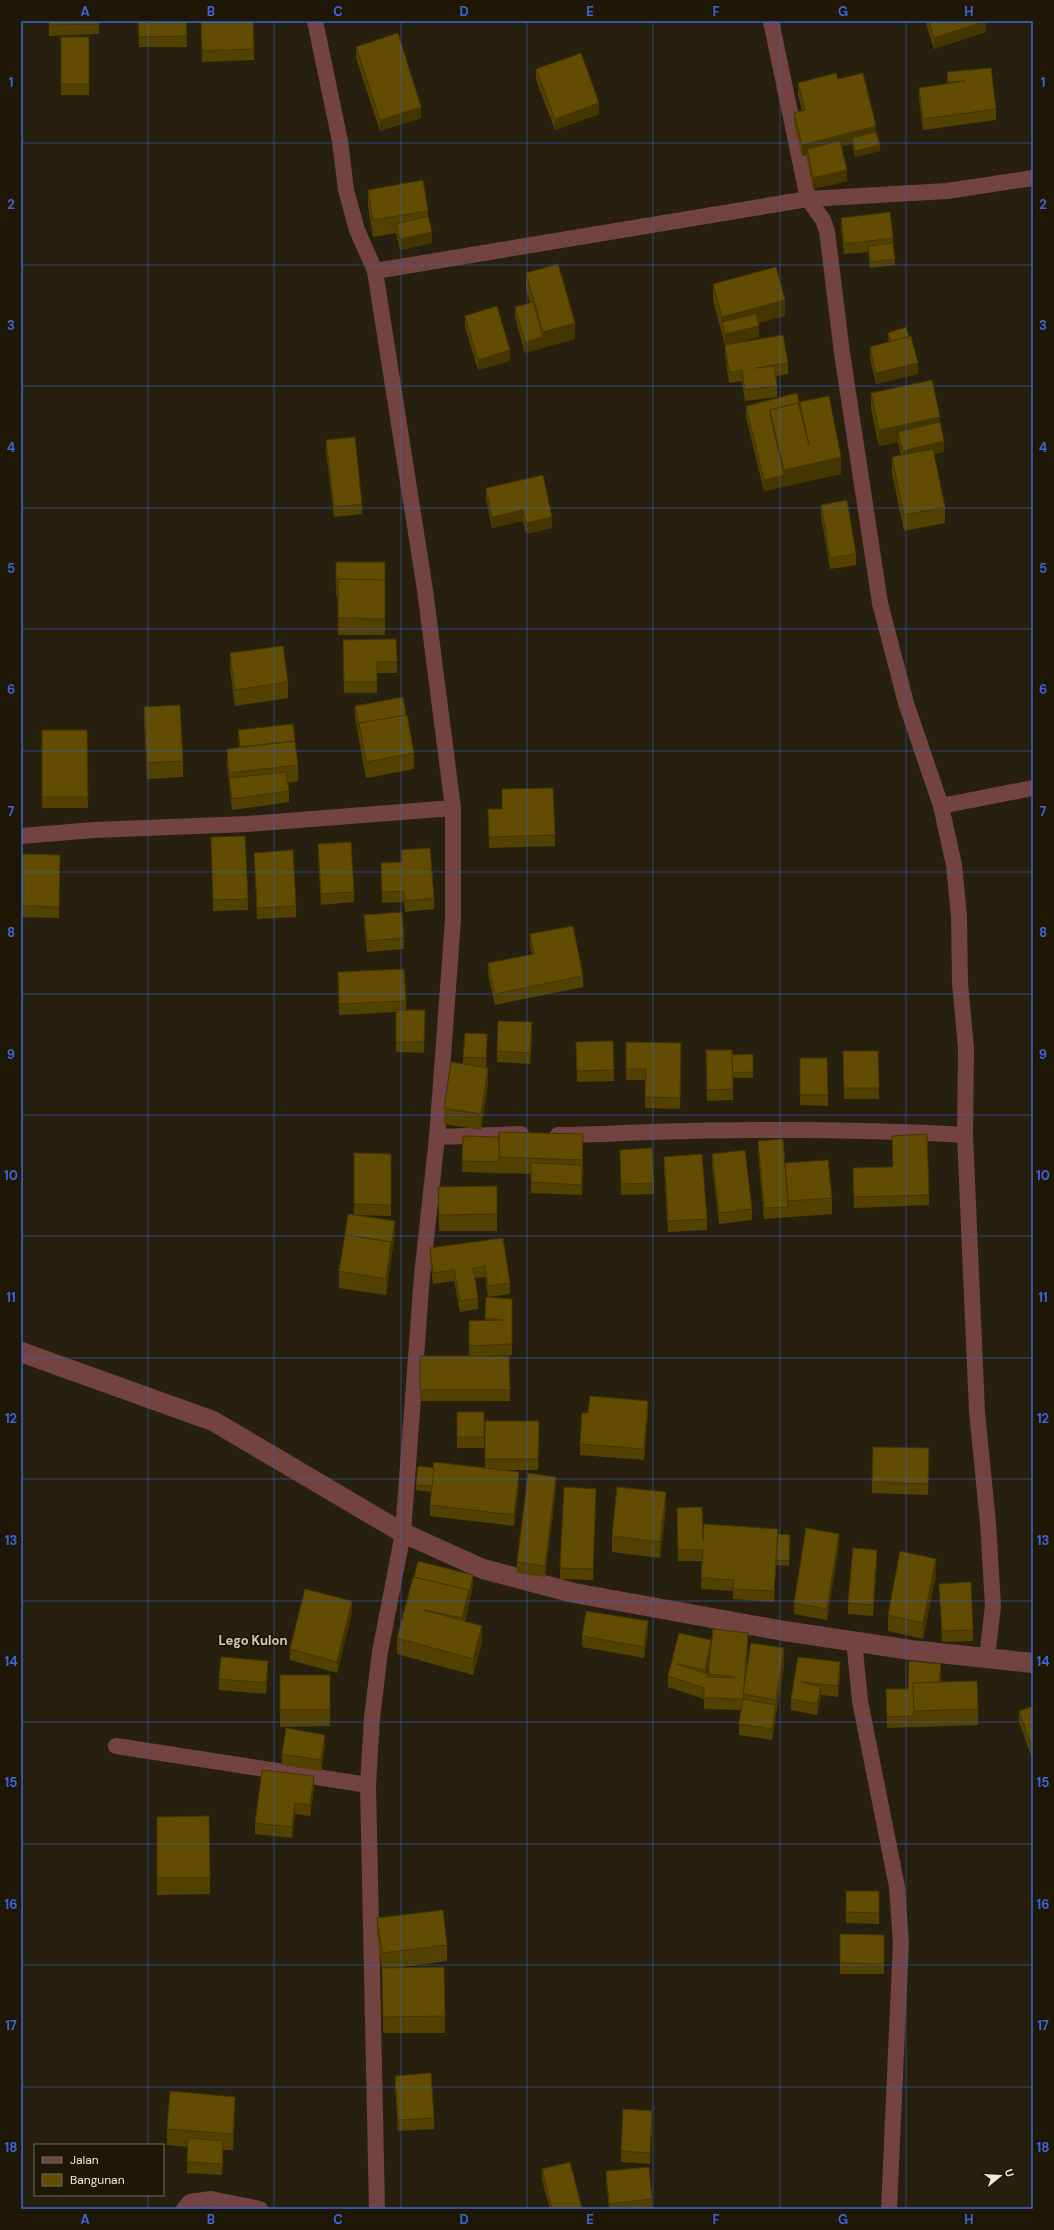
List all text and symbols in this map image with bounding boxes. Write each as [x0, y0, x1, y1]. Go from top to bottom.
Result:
text: A [80, 3, 90, 20]
text: B [207, 3, 215, 20]
text: C [333, 3, 343, 20]
text: D [459, 3, 469, 20]
text: E [586, 3, 594, 20]
text: F [712, 3, 720, 20]
text: G [838, 3, 848, 20]
text: H [964, 3, 974, 20]
text: 1 [9, 74, 13, 91]
text: 1 [1041, 74, 1045, 91]
text: 2 [7, 196, 15, 213]
text: 2 [1039, 196, 1047, 213]
text: 3 [7, 317, 15, 334]
text: 3 [1039, 317, 1047, 334]
text: 4 [7, 439, 15, 456]
text: 4 [1039, 439, 1047, 456]
text: 5 [7, 560, 15, 577]
text: 5 [1039, 560, 1047, 577]
text: 6 [7, 681, 15, 698]
text: 6 [1039, 681, 1047, 698]
text: 7 [8, 803, 15, 820]
text: 7 [1040, 803, 1047, 820]
text: 8 [7, 924, 15, 941]
text: 8 [1039, 924, 1047, 941]
text: 9 [7, 1046, 15, 1063]
text: 9 [1039, 1046, 1047, 1063]
text: 10 [4, 1167, 18, 1184]
text: 10 [1036, 1167, 1050, 1184]
text: 11 [6, 1289, 16, 1306]
text: 11 [1038, 1289, 1048, 1306]
text: 12 [5, 1410, 17, 1427]
text: 12 [1037, 1410, 1049, 1427]
text: 13 [5, 1532, 17, 1549]
text: 13 [1037, 1532, 1049, 1549]
district label: Lego Kulon [219, 1632, 287, 1649]
text: 14 [4, 1653, 18, 1670]
text: 14 [1036, 1653, 1050, 1670]
text: 15 [5, 1774, 17, 1791]
text: 15 [1037, 1774, 1049, 1791]
text: 16 [5, 1896, 17, 1913]
text: 16 [1037, 1896, 1049, 1913]
text: 17 [5, 2017, 17, 2034]
text: 17 [1037, 2017, 1049, 2034]
text: 18 [5, 2139, 17, 2156]
text: 18 [1037, 2139, 1049, 2156]
legend [34, 2144, 164, 2196]
text: Jalan [70, 2152, 99, 2168]
north arrow [980, 2156, 1020, 2196]
text: U [1002, 2167, 1017, 2179]
text: Bangunan [70, 2172, 125, 2188]
text: A [80, 2211, 90, 2228]
text: B [207, 2211, 215, 2228]
text: C [333, 2211, 343, 2228]
text: D [459, 2211, 469, 2228]
text: E [586, 2211, 594, 2228]
text: F [712, 2211, 720, 2228]
text: G [838, 2211, 848, 2228]
text: H [964, 2211, 974, 2228]

